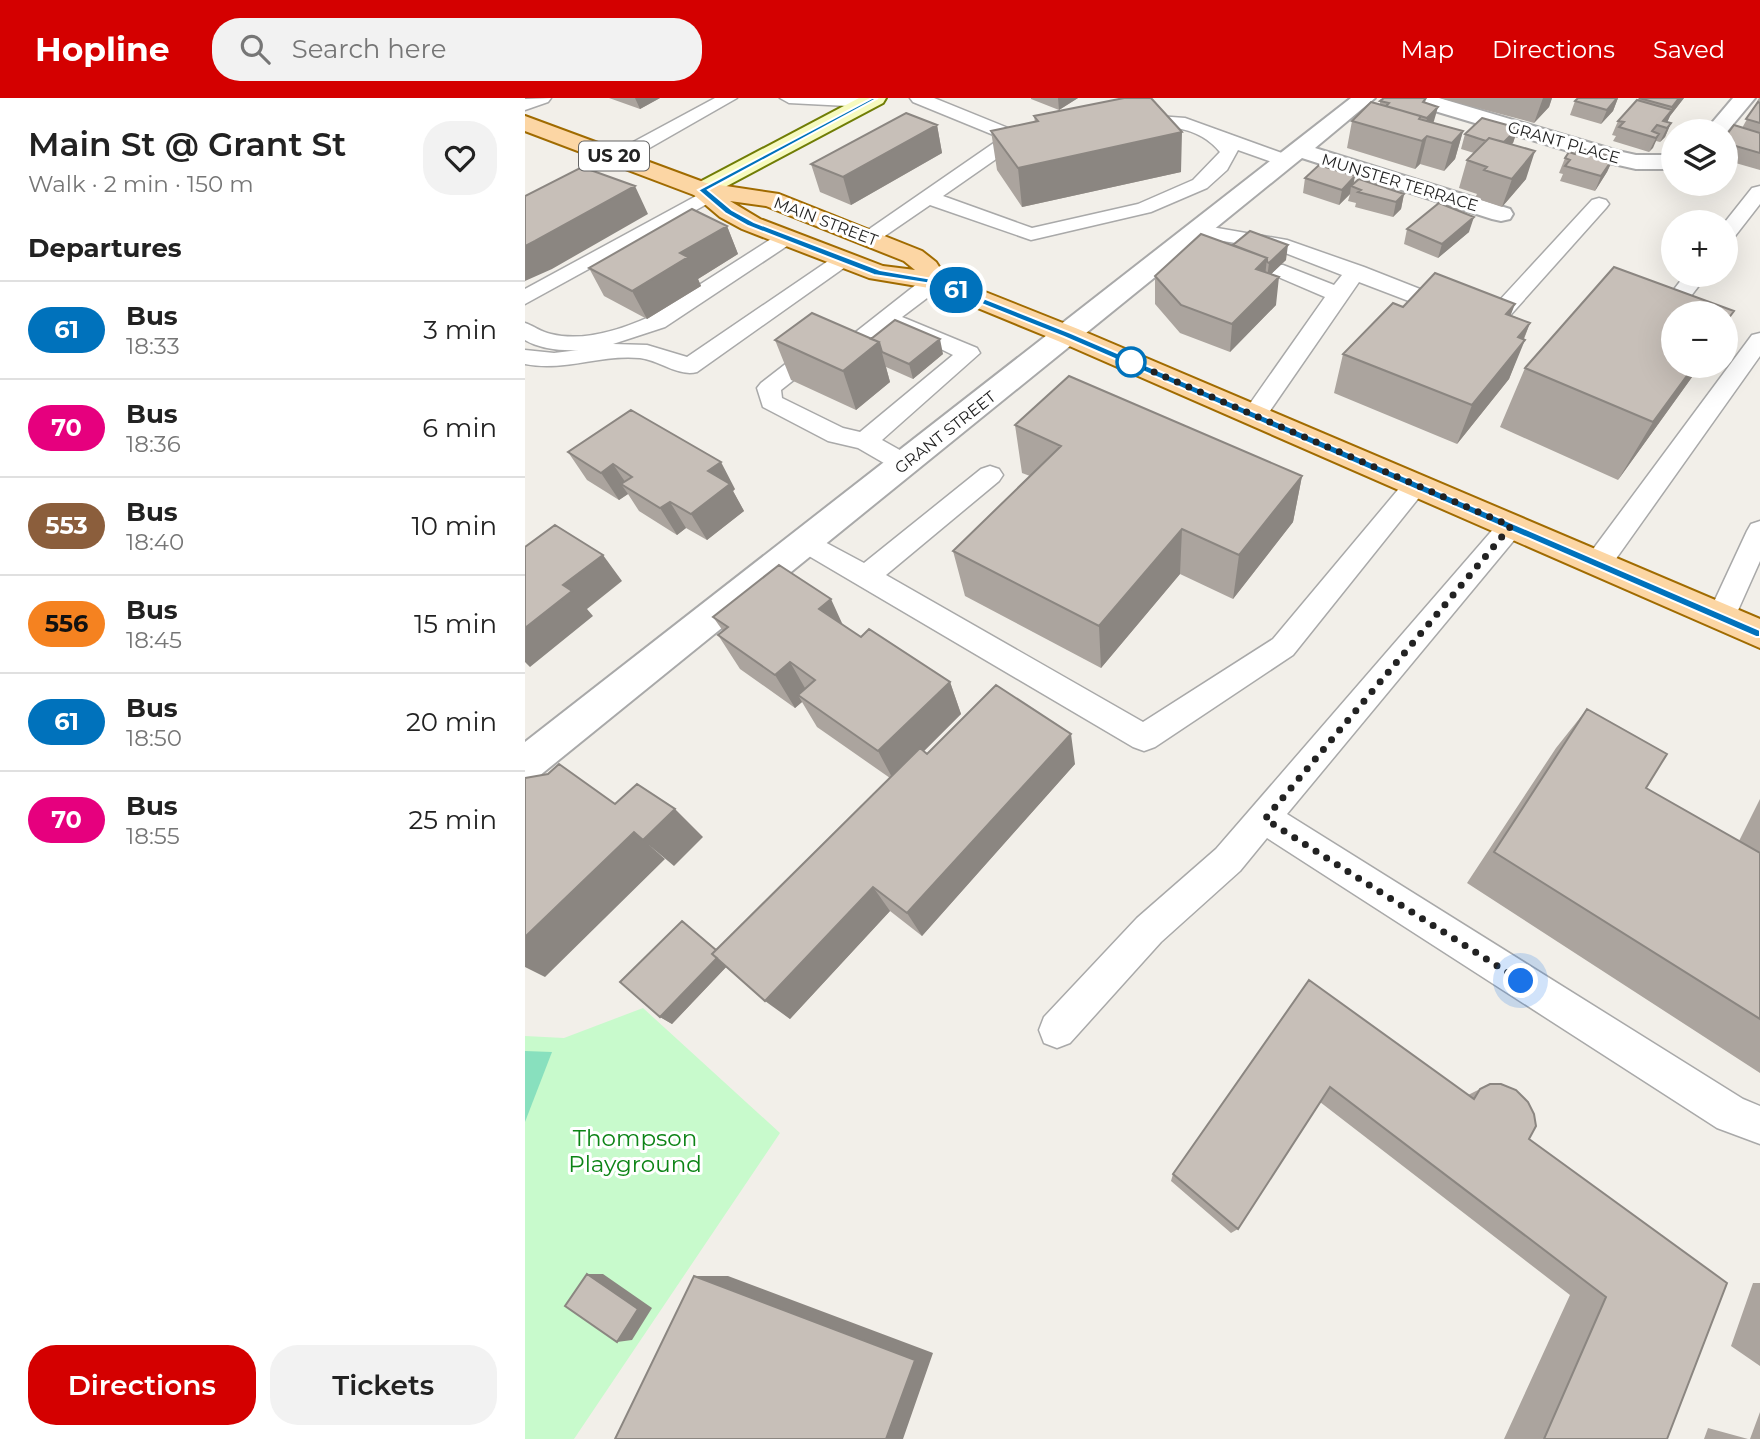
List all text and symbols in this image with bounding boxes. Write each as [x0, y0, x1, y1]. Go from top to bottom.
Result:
search box [212, 18, 702, 81]
text: Hopline [35, 29, 170, 69]
icon: search [236, 30, 274, 68]
text: Search here [292, 33, 446, 65]
text: Map [1401, 35, 1454, 64]
text: Directions [1492, 35, 1615, 64]
text: Saved [1653, 35, 1725, 64]
street label: GRANT PLACE [1506, 117, 1622, 168]
map controls [1661, 119, 1738, 378]
button: layers [1661, 119, 1738, 196]
button: heart [423, 121, 497, 195]
text: Main St @ Grant St [28, 124, 346, 164]
road number: US 20 [579, 142, 649, 170]
street label: MUNSTER TERRACE [1319, 150, 1480, 215]
text: Walk · 2 min · 150 m [28, 170, 254, 198]
street label: MAIN STREET [771, 193, 881, 250]
button: + [1661, 210, 1738, 287]
text: Departures [28, 232, 182, 264]
line badge: 61 [925, 267, 987, 313]
text: 61 [944, 275, 968, 304]
text: Bus [126, 300, 178, 332]
button: − [1661, 301, 1738, 378]
text: 3 min [423, 314, 497, 346]
text: 61 [54, 315, 79, 344]
text: 18:33 [126, 332, 180, 360]
unlabelled marker [1116, 347, 1146, 377]
street label: GRANT STREET [891, 387, 1000, 478]
text: Bus [126, 398, 178, 430]
text: 6 min [422, 412, 497, 444]
text: 70 [51, 413, 82, 442]
text: 18:36 [126, 430, 181, 458]
text: Bus [126, 496, 178, 528]
text: 10 min [411, 510, 497, 542]
text: 553 [45, 511, 88, 540]
text: 18:40 [126, 528, 184, 556]
text: Bus [126, 594, 178, 626]
text: 15 min [414, 608, 497, 640]
text: 556 [45, 609, 88, 638]
text: 18:45 [126, 626, 182, 654]
text: Bus [126, 692, 178, 724]
text: 20 min [406, 706, 497, 738]
text: 61 [54, 707, 79, 736]
text: 18:50 [126, 724, 182, 752]
text: Bus [126, 790, 178, 822]
text: 25 min [409, 804, 497, 836]
text: 70 [51, 805, 82, 834]
text: 18:55 [126, 822, 180, 850]
your location [1503, 963, 1538, 998]
park label: Thompson Playground [568, 1124, 702, 1178]
button: Directions [28, 1345, 256, 1425]
button: Tickets [270, 1345, 497, 1425]

